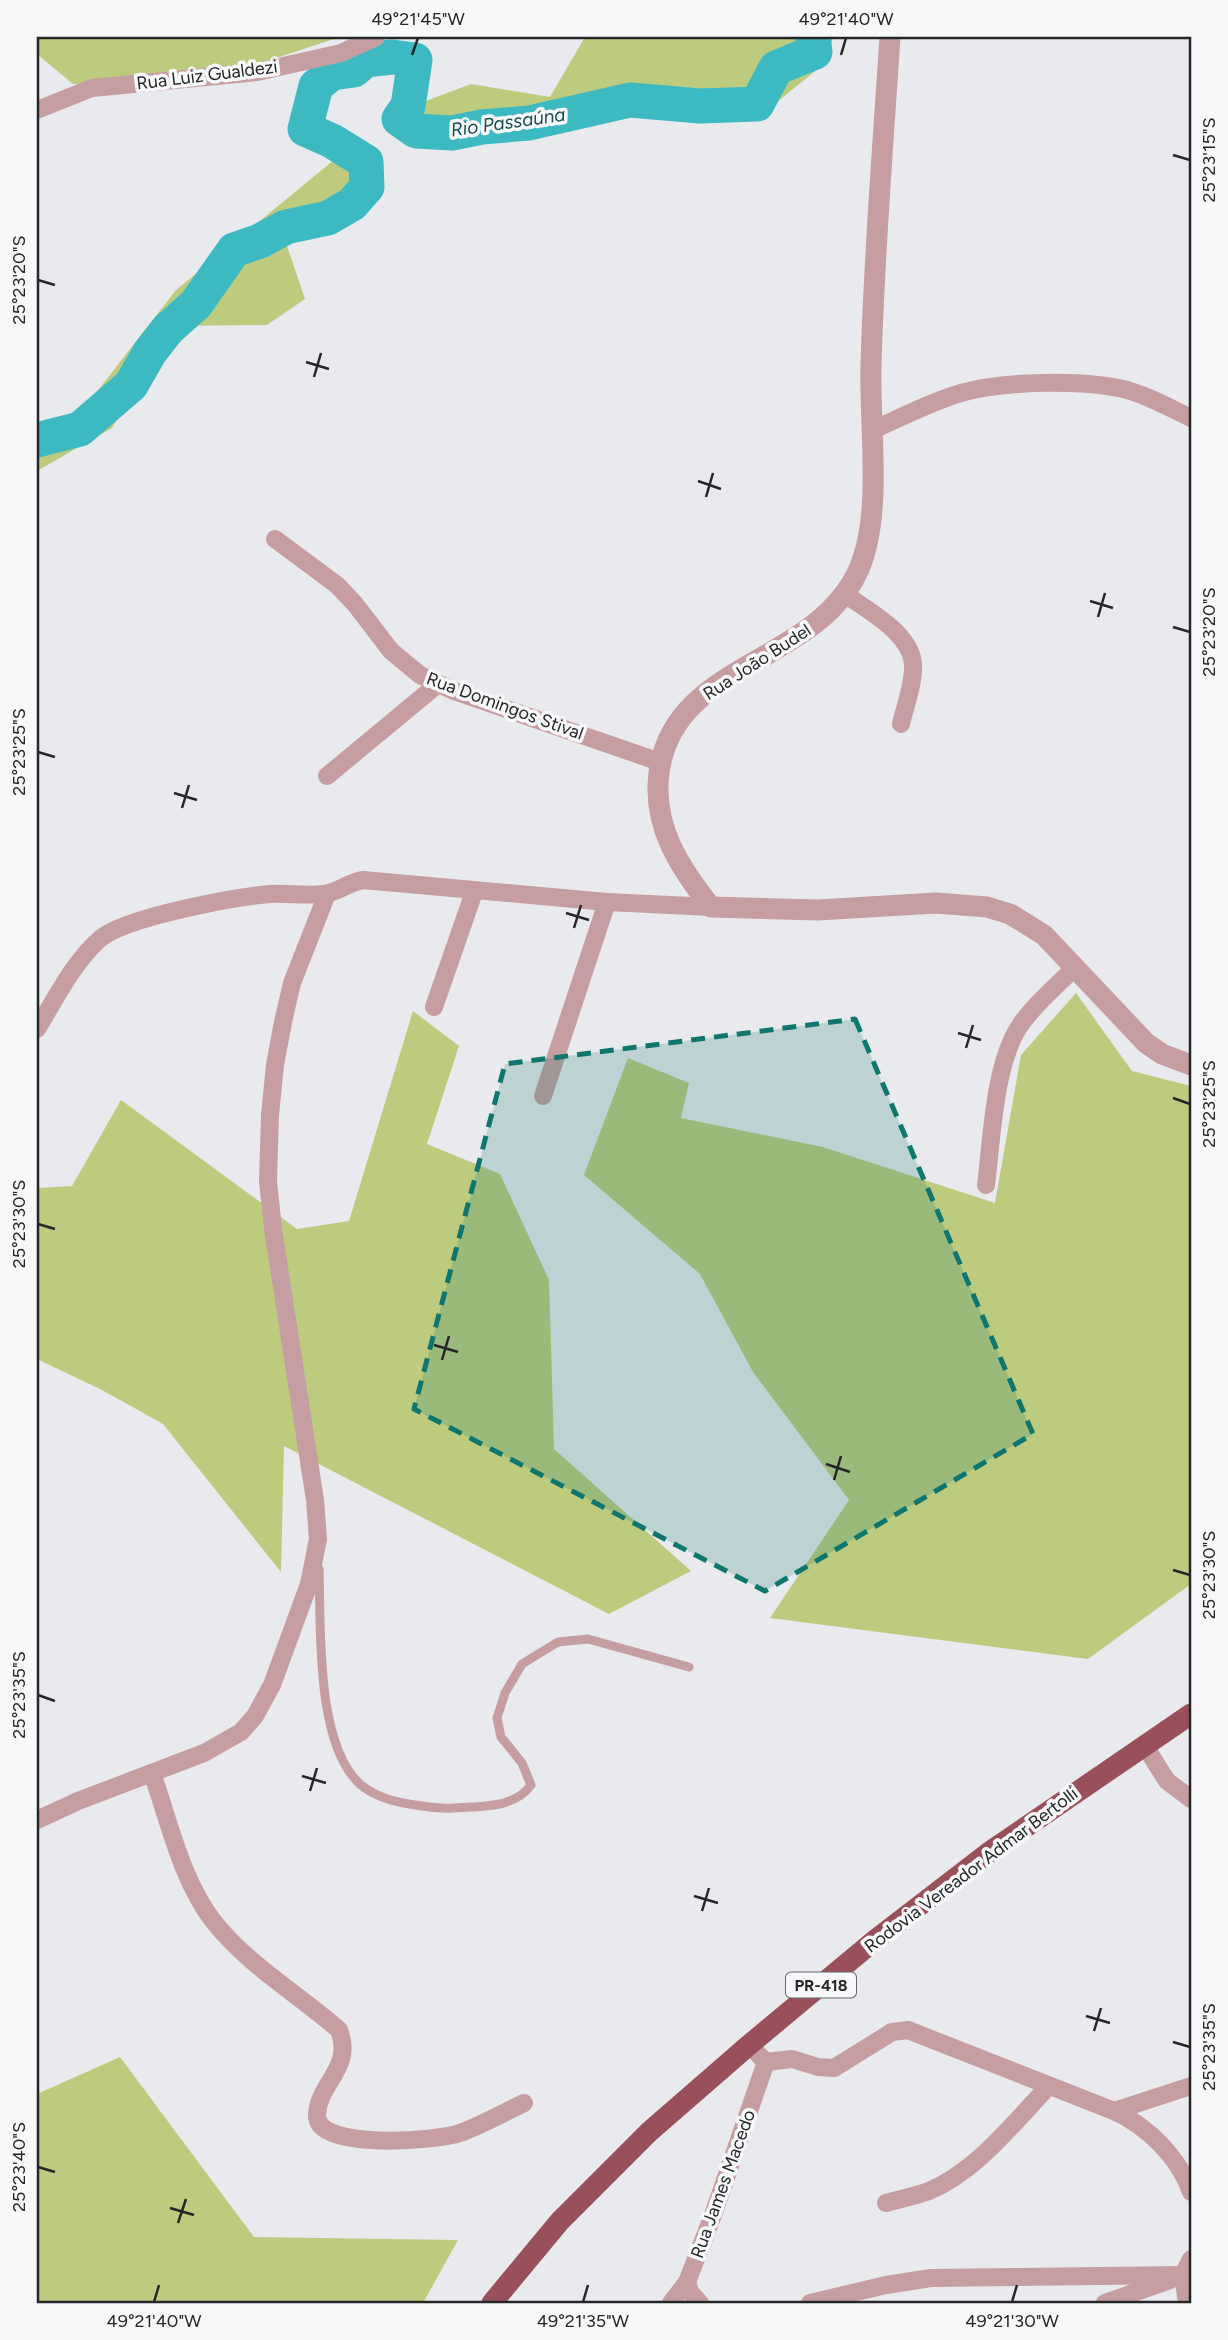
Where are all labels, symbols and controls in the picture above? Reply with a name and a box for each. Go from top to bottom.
text: 49°21'45"W [371,8,466,30]
text: 49°21'40"W [799,8,894,30]
street label: Rua Luiz Gualdezi [135,55,279,95]
water label: Rio Passaúna [449,103,567,141]
text: 25°23'15"S [1198,117,1220,203]
text: 25°23'20"S [8,236,30,324]
text: 25°23'20"S [1198,588,1220,676]
street label: Rua João Budel [699,619,815,705]
street label: Rua Domingos Stival [423,667,587,745]
text: 25°23'25"S [8,708,30,796]
text: 25°23'25"S [1198,1060,1220,1148]
text: 25°23'30"S [8,1180,30,1268]
text: 25°23'30"S [1198,1531,1220,1619]
text: 25°23'35"S [8,1651,30,1739]
street label: Rodovia Vereador Admar Bertolli [860,1782,1082,1958]
road number: PR-418 [786,1972,856,1997]
text: 25°23'35"S [1198,2003,1220,2091]
street label: Rua James Macedo [686,2107,760,2261]
text: 25°23'40"S [8,2122,30,2212]
text: 49°21'40"W [107,2310,202,2332]
text: 49°21'35"W [537,2310,630,2332]
text: 49°21'30"W [965,2310,1059,2332]

